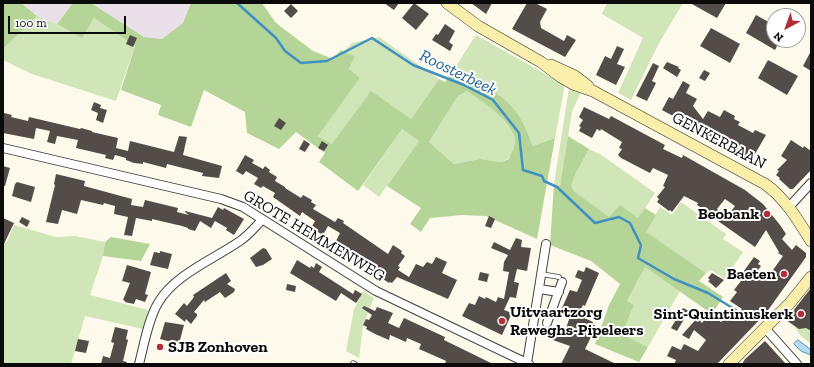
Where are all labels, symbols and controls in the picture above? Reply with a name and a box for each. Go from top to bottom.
scale bar [10,8,128,34]
north arrow [766,8,806,48]
text: 100 m [15,16,47,30]
text: N [771,29,786,44]
water label: Roosterbeek [416,46,500,100]
street label: GENKERBAAN [669,108,769,174]
street label: GROTE HEMMENWEG [240,186,388,286]
place label: Beobank [698,204,759,224]
marker: Beobank [762,209,772,219]
place label: Baeten [727,264,776,284]
marker: Baeten [779,269,789,279]
place label: Uitvaartzorg Reweghs-Pipeleers [510,302,644,340]
place label: Sint-Quintinuskerk [654,304,793,324]
marker: Sint-Quintinuskerk [796,309,806,319]
marker: Uitvaartzorg Reweghs-Pipeleers [497,316,507,326]
place label: SJB Zonhoven [168,337,268,357]
marker: SJB Zonhoven [155,342,165,352]

